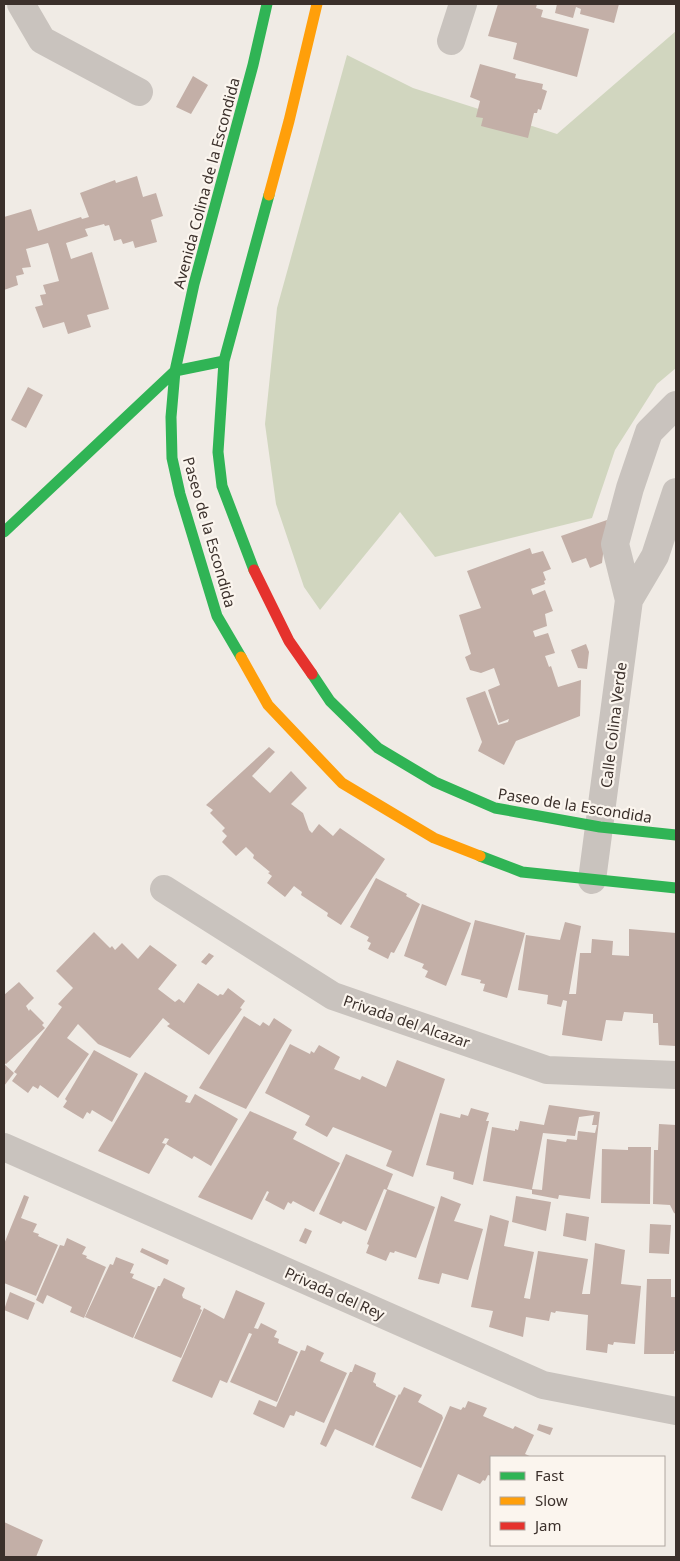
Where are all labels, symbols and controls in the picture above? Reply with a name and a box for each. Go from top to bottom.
street label: Avenida Colina de la Escondida [168,75,244,291]
street label: Paseo de la Escondida [179,454,241,610]
street label: Calle Colina Verde [595,661,631,789]
street label: Paseo de la Escondida [497,783,653,827]
street label: Privada del Alcazar [341,990,473,1052]
street label: Privada del Rey [282,1262,388,1324]
legend [490,1456,665,1546]
text: Fast [535,1465,564,1485]
text: Slow [535,1490,568,1510]
text: Jam [533,1515,562,1535]

